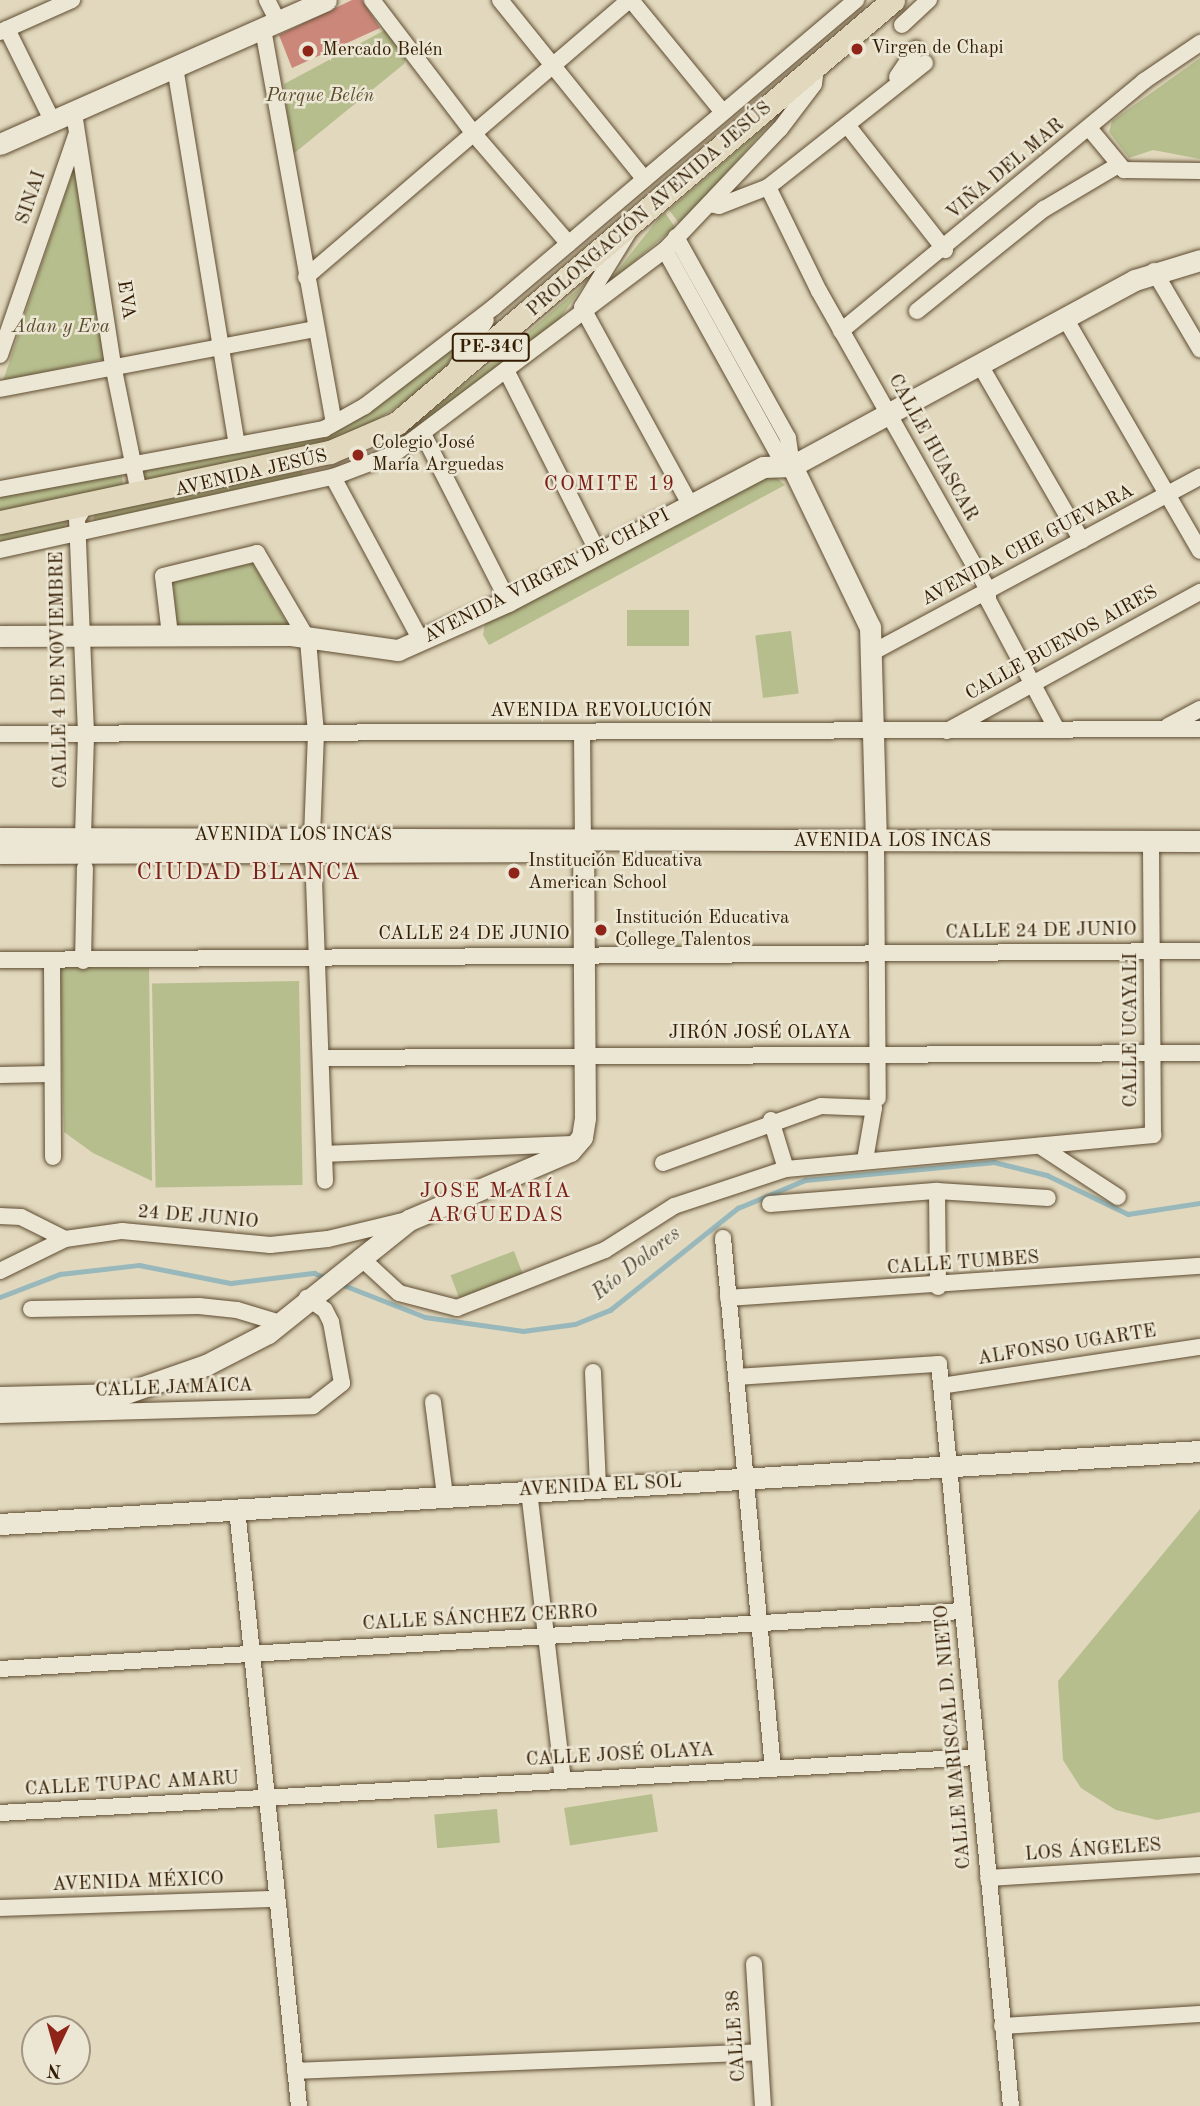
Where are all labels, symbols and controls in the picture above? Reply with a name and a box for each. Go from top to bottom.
place label: Virgen de Chapi [871,38,1004,60]
place label: Mercado Belén [322,40,443,62]
marker: Virgen de Chapi [849,41,865,57]
marker: Mercado Belén [300,43,316,59]
park label: Parque Belén [266,86,374,108]
street label: PROLONGACIÓN AVENIDA JESÚS [523,98,777,322]
street label: VIÑA DEL MAR [943,114,1069,226]
street label: SINAI [12,168,52,228]
street label: EVA [111,279,139,321]
park label: Adan y Eva [12,317,110,339]
road number: PE-34C [451,332,531,362]
street label: CALLE HUASCAR [882,371,982,525]
place label: Colegio José María Arguedas [372,433,504,477]
street label: AVENIDA JESÚS [172,445,330,503]
marker: Colegio José María Arguedas [350,447,366,463]
district label: COMITE 19 [545,472,675,498]
street label: AVENIDA CHE GUEVARA [918,480,1138,612]
street label: AVENIDA VIRGEN DE CHAPI [420,505,674,649]
street label: CALLE 4 DE NOVIEMBRE [47,551,73,789]
street label: CALLE BUENOS AIRES [962,582,1162,706]
street label: AVENIDA REVOLUCIÓN [490,701,712,723]
street label: AVENIDA LOS INCAS [194,825,392,847]
street label: AVENIDA LOS INCAS [793,831,991,853]
place label: Institución Educativa American School [528,851,702,895]
district label: CIUDAD BLANCA [138,859,360,887]
marker: Institución Educativa American School [506,865,522,881]
place label: Institución Educativa College Talentos [615,908,789,952]
street label: CALLE 24 DE JUNIO [945,919,1137,945]
marker: Institución Educativa College Talentos [593,922,609,938]
street label: CALLE 24 DE JUNIO [378,924,570,946]
street label: CALLE UCAYALI [1121,953,1143,1107]
street label: JIRÓN JOSÉ OLAYA [669,1023,851,1045]
district label: JOSE MARÍA ARGUEDAS [421,1179,571,1229]
street label: 24 DE JUNIO [137,1201,259,1235]
water label: Río Dolores [588,1222,686,1306]
street label: CALLE TUMBES [886,1247,1040,1281]
street label: ALFONSO UGARTE [976,1321,1158,1371]
street label: CALLE JAMAICA [95,1375,253,1403]
street label: AVENIDA EL SOL [518,1471,682,1503]
street label: CALLE SÁNCHEZ CERRO [362,1601,598,1637]
street label: CALLE MARISCAL D. NIETO [931,1604,977,1870]
street label: CALLE JOSÉ OLAYA [525,1740,715,1772]
street label: CALLE TUPAC AMARU [24,1768,240,1802]
street label: LOS ÁNGELES [1024,1835,1162,1867]
street label: AVENIDA MÉXICO [52,1869,224,1897]
street label: CALLE 38 [722,1989,752,2083]
north arrow [21,2015,91,2085]
text: N [46,2059,62,2080]

